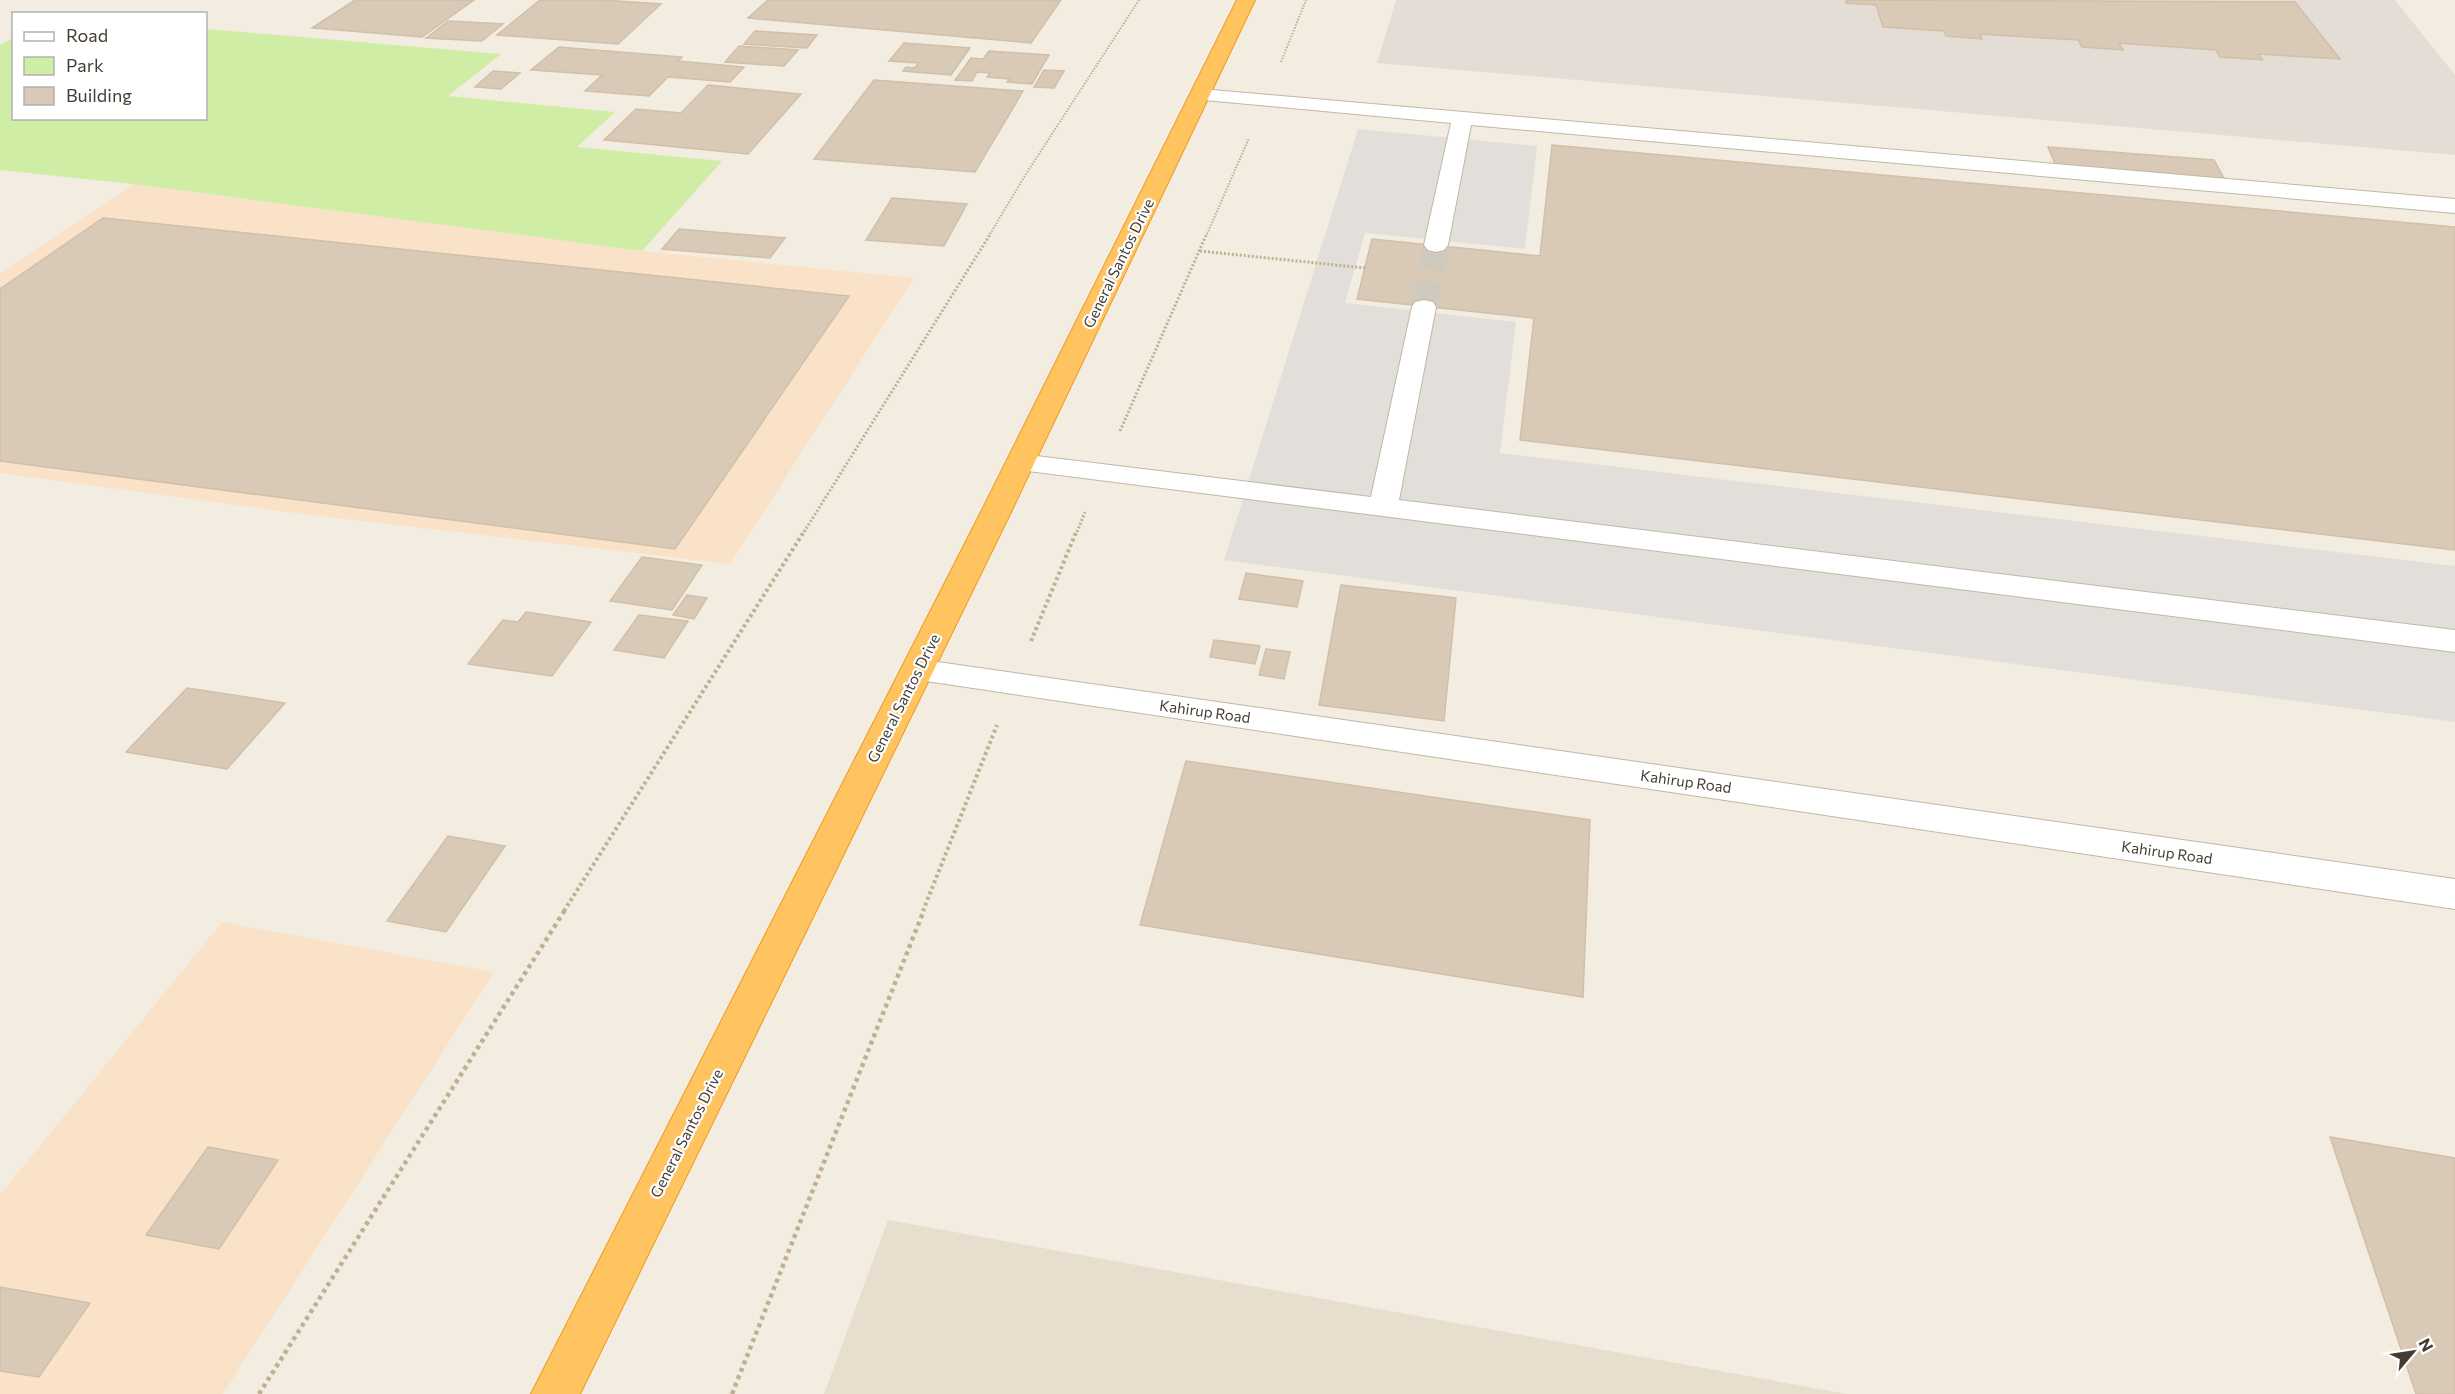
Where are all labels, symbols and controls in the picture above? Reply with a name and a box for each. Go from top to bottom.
legend [12,12,207,120]
text: Road [66,24,108,46]
text: Park [66,54,104,76]
text: Building [66,84,132,106]
street label: General Santos Drive [1079,195,1157,331]
street label: General Santos Drive [863,631,943,765]
street label: Kahirup Road [1158,696,1252,726]
street label: Kahirup Road [1639,766,1733,796]
street label: Kahirup Road [2120,837,2214,867]
street label: General Santos Drive [646,1066,726,1200]
north arrow [2383,1322,2443,1382]
text: N [2415,1335,2438,1354]

